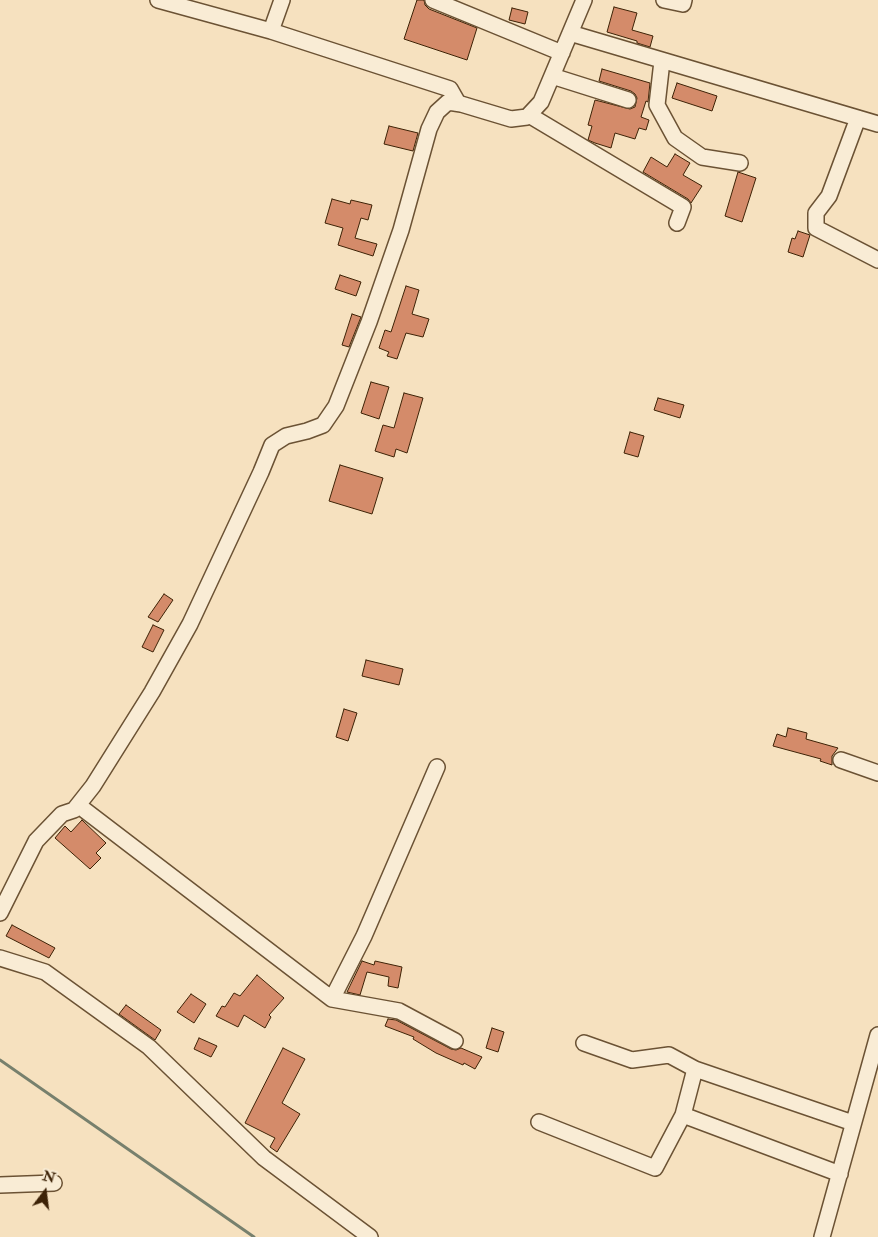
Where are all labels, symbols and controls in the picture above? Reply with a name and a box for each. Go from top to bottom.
north arrow [20,1167,70,1217]
text: N [41,1167,57,1187]

